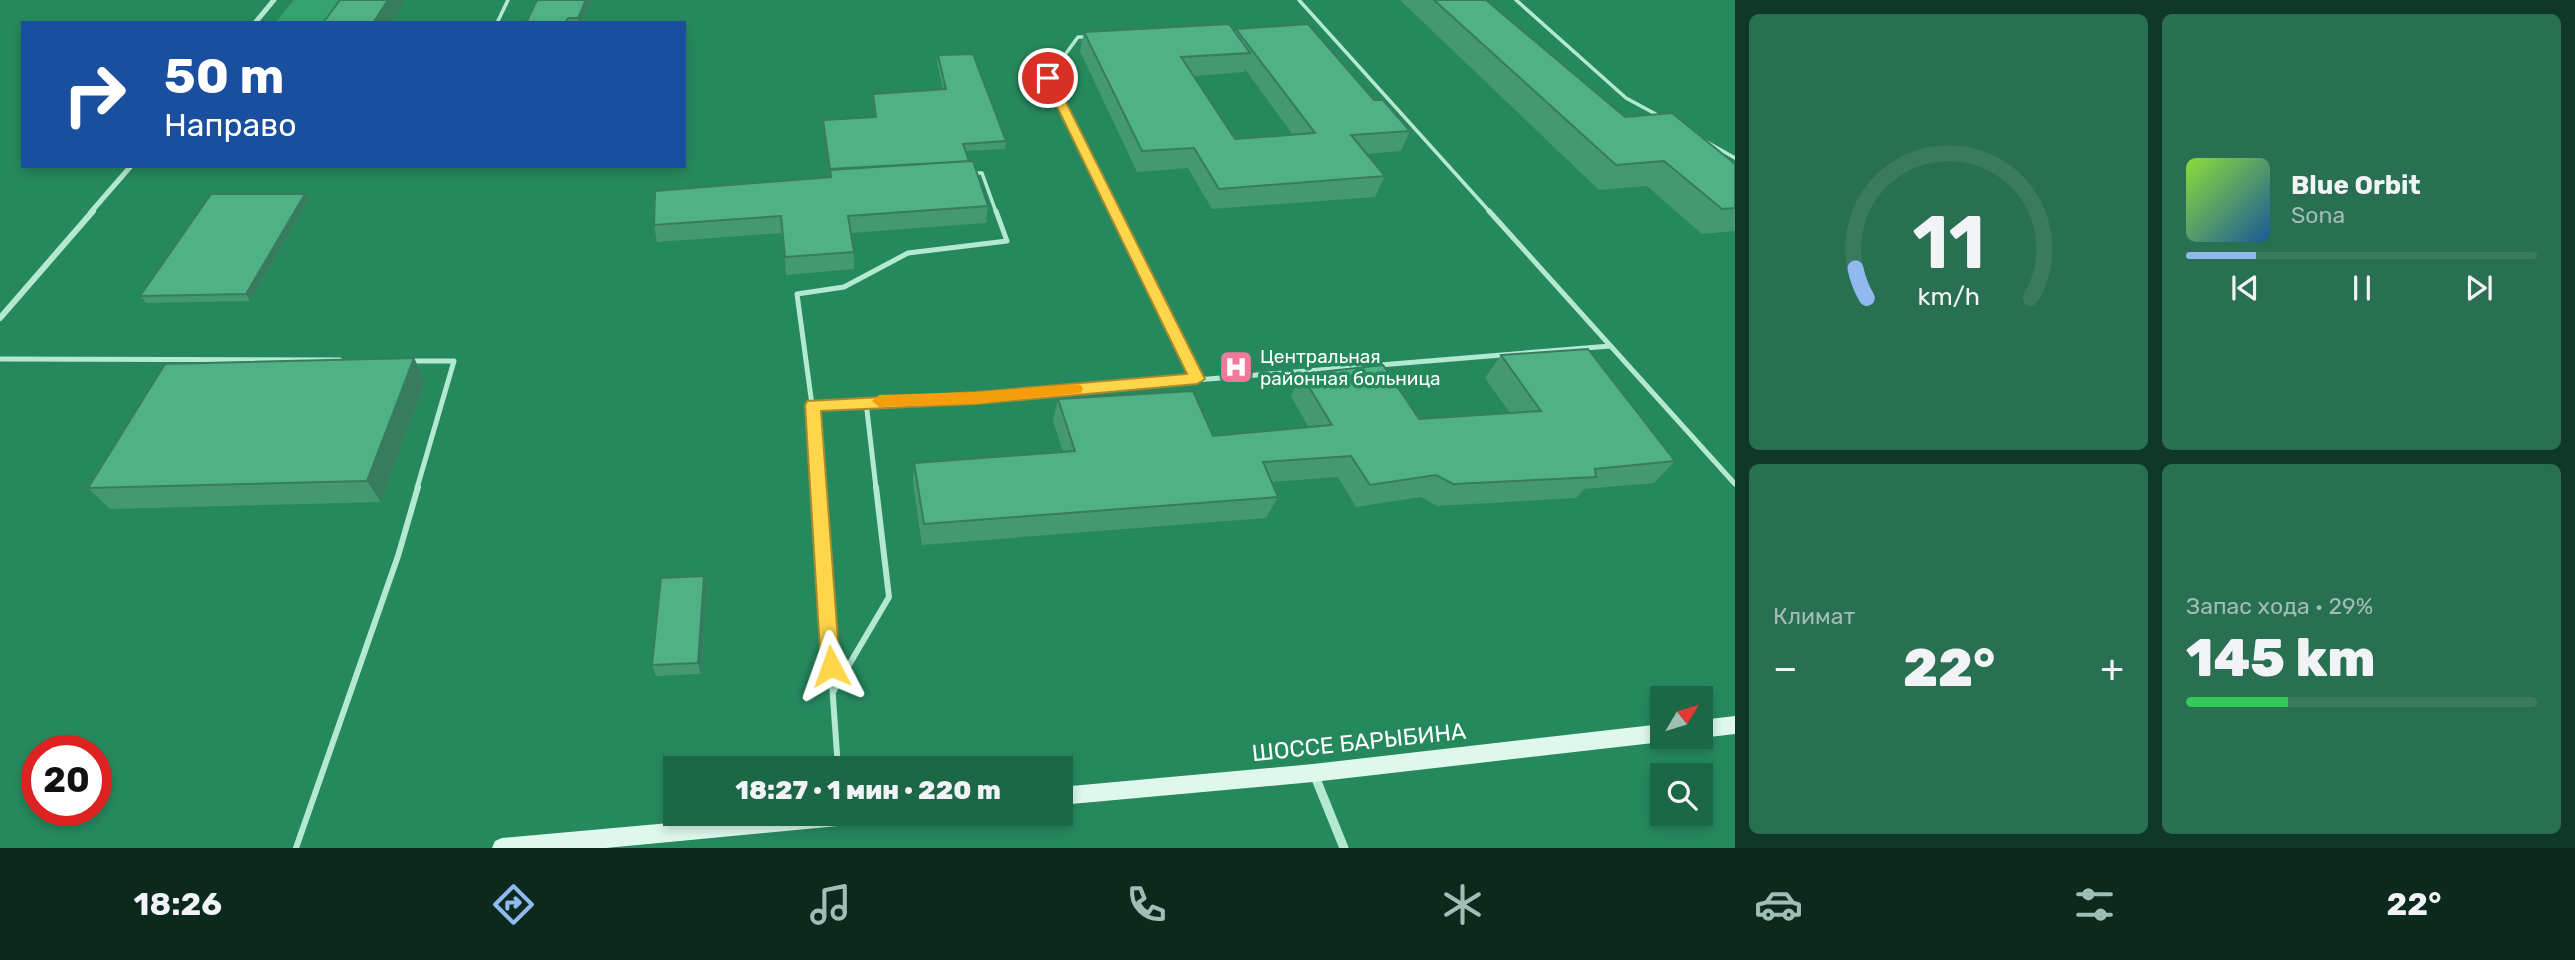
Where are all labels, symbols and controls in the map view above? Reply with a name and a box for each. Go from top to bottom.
text: 50 m [164,47,284,105]
pin [1018,48,1078,108]
icon: right [49,49,140,140]
icon: arrive [1029,59,1067,97]
text: Направо [164,106,297,144]
text: Blue Orbit [2291,170,2421,201]
text: 11 [1912,201,1985,287]
text: Sona [2291,201,2345,229]
icon: previous [2226,269,2264,307]
icon: pause [2343,269,2381,307]
icon: next [2460,269,2498,307]
text: km/h [1917,282,1980,311]
place label: Центральная районная больница [1260,345,1441,390]
hospital icon: Центральная районная больница [1217,348,1255,386]
text: Запас хода · 29% [2186,592,2373,620]
text: Климат [1773,602,1855,630]
text: 145 km [2186,627,2376,689]
position arrow [794,629,868,703]
text: 22° [1903,637,1995,699]
text: − [1773,645,1798,691]
text: + [2100,645,2124,691]
north arrow [1650,686,1713,749]
map controls [1650,686,1713,826]
street label: ШОССЕ БАРЫБИНА [1250,717,1468,767]
speed limit sign: 20 [21,735,112,826]
button: search [1650,763,1713,826]
text: 18:27 · 1 мин · 220 m [735,775,1001,806]
icon: directions [489,880,538,929]
icon: music [806,880,855,929]
icon: phone [1122,880,1171,929]
icon: climate [1438,880,1487,929]
icon: car [1754,880,1803,929]
icon: filters [2070,880,2119,929]
text: 18:26 [134,885,222,923]
text: 22° [2387,885,2441,923]

